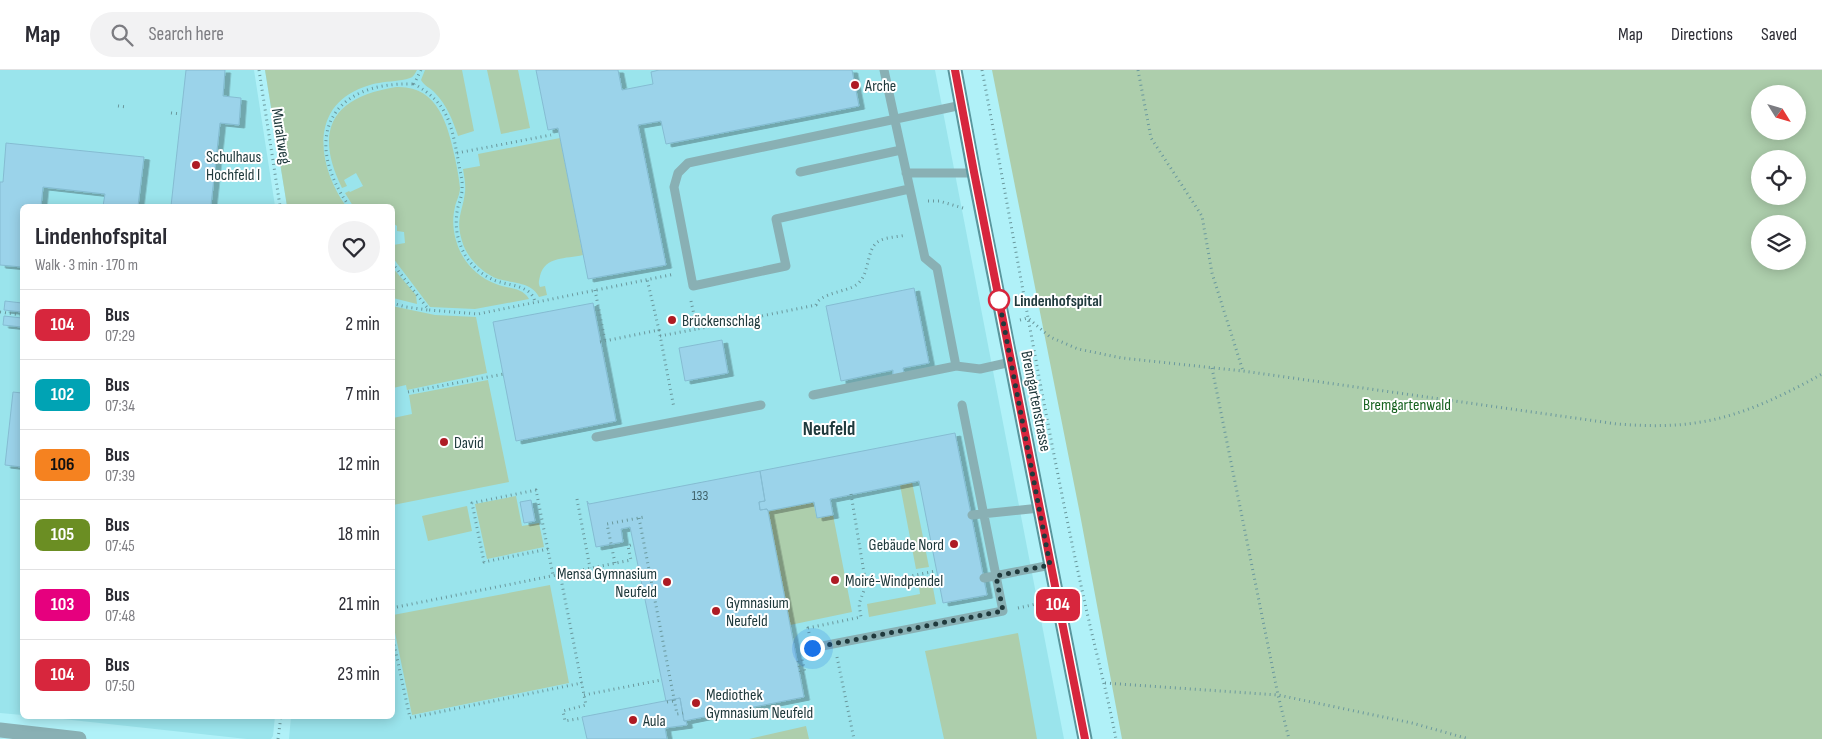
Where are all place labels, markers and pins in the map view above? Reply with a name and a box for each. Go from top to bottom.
place label: Arche [864,77,896,96]
marker: Arche [849,79,861,91]
place label: Schulhaus Hochfeld I [206,148,261,185]
marker: Schulhaus Hochfeld I [190,159,202,171]
marker: Lindenhofspital [988,289,1010,311]
place label: Lindenhofspital [1014,292,1102,311]
place label: Brückenschlag [682,312,760,331]
marker: Brückenschlag [666,314,678,326]
place label: David [454,434,484,453]
marker: David [438,436,450,448]
place label: Gebäude Nord [869,536,944,555]
marker: Gebäude Nord [948,538,960,550]
place label: Mensa Gymnasium Neufeld [557,565,657,602]
place label: Moiré-Windpendel [845,572,943,591]
marker: Moiré-Windpendel [829,574,841,586]
marker: Mensa Gymnasium Neufeld [661,576,673,588]
place label: Gymnasium Neufeld [726,594,789,631]
marker: Gymnasium Neufeld [710,605,722,617]
place label: Mediothek Gymnasium Neufeld [706,686,813,723]
marker: Mediothek Gymnasium Neufeld [690,697,702,709]
place label: Aula [642,712,666,731]
marker: Aula [627,714,639,726]

